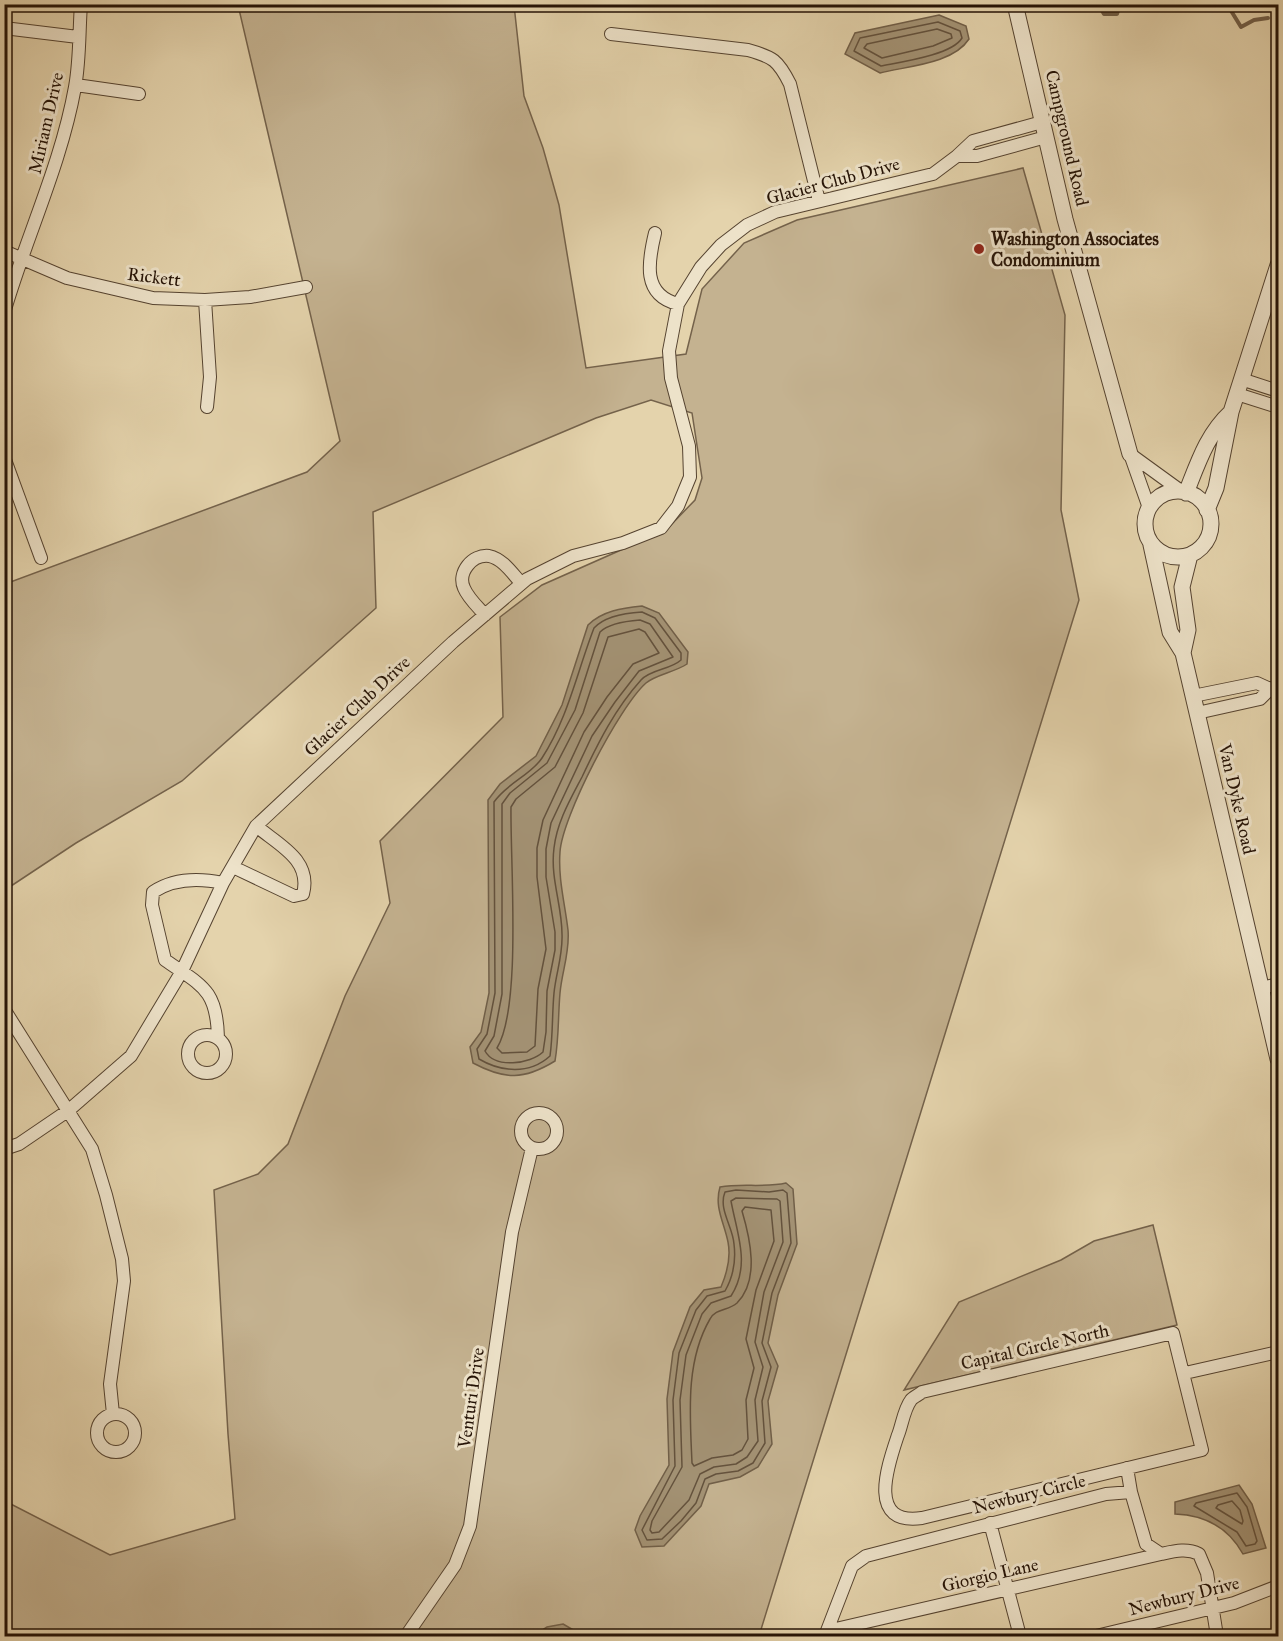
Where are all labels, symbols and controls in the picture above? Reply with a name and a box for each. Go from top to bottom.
street label: Campground Road [1040,68,1093,208]
street label: Miriam Drive [24,70,68,176]
street label: Glacier Club Drive [764,153,902,209]
place label: Washington Associates Condominium [991,228,1159,271]
marker: Washington Associates Condominium [972,242,986,256]
street label: Rickett [126,263,183,291]
street label: Glacier Club Drive [299,651,415,761]
street label: Van Dyke Road [1213,741,1260,856]
street label: Capital Circle North [959,1319,1111,1375]
street label: Venturi Drive [453,1346,489,1451]
street label: Newbury Circle [970,1469,1088,1519]
street label: Giorgio Lane [940,1553,1041,1598]
street label: Newbury Drive [1126,1572,1242,1620]

